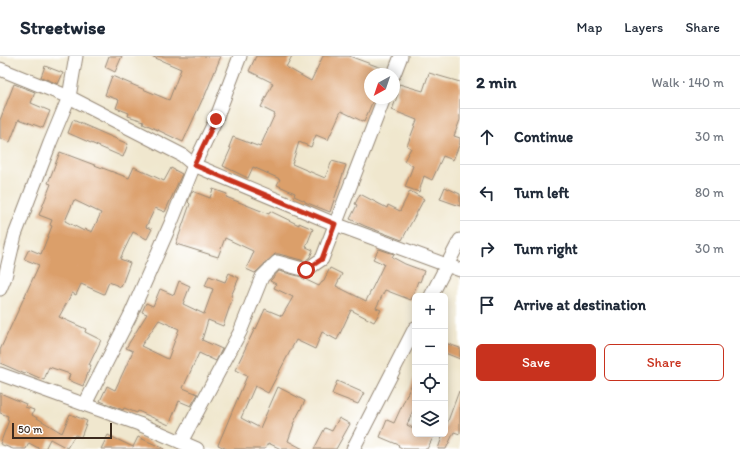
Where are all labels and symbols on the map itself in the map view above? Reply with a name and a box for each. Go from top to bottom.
north arrow [364,68,400,104]
route end [207,110,225,128]
route start [297,261,315,279]
scale bar [12,421,112,440]

